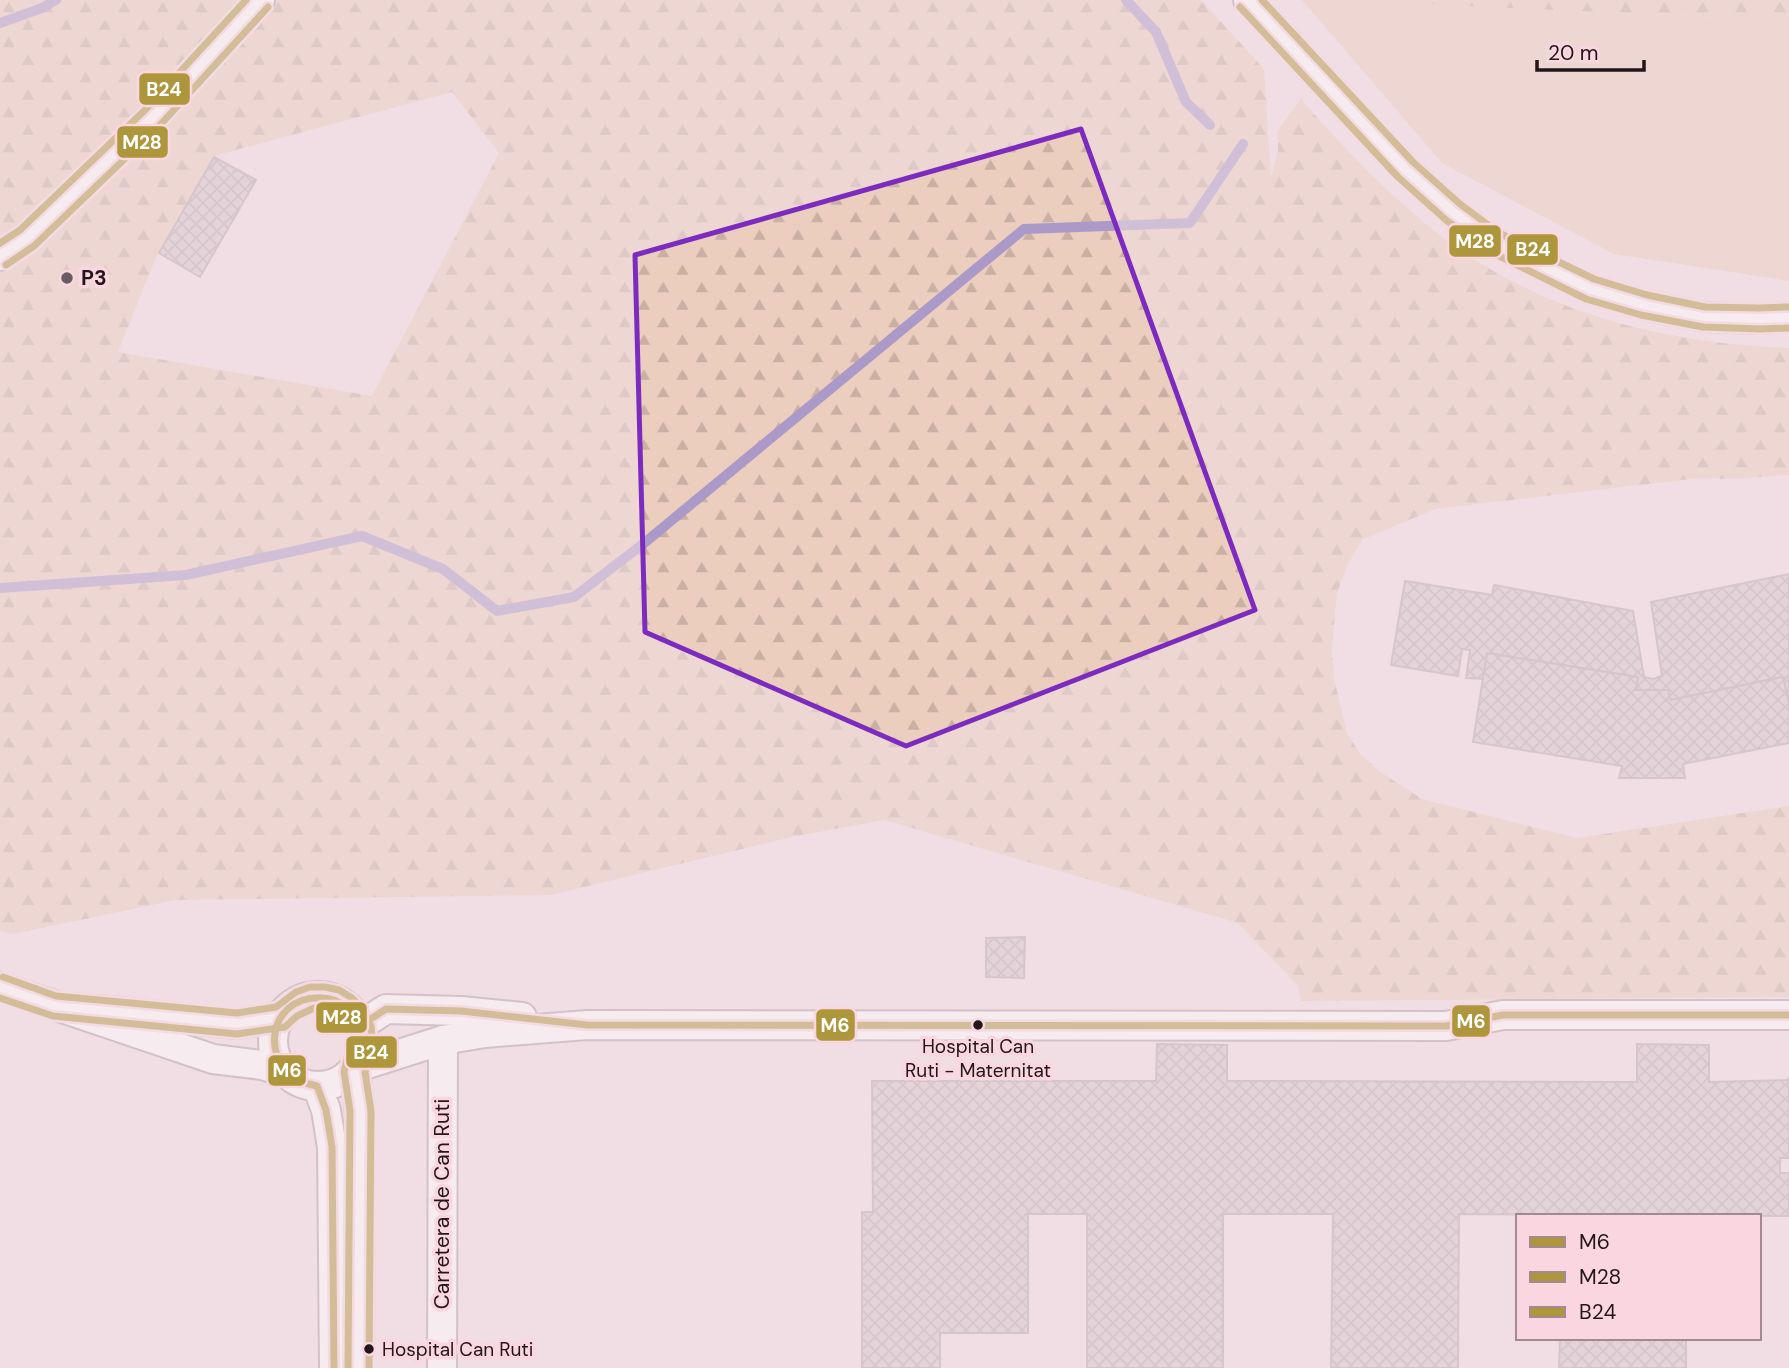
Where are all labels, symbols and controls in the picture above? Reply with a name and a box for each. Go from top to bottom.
scale bar [1537,28,1644,72]
text: 20 m [1548,39,1599,67]
line badge: B24 [138,72,191,106]
text: B24 [146,77,182,102]
line badge: M28 [116,125,169,159]
text: M28 [122,130,162,155]
line badge: M28 [1448,224,1502,258]
text: M28 [1455,229,1495,254]
line badge: B24 [1506,233,1559,266]
text: B24 [1515,237,1551,262]
place label: P3 [81,264,107,292]
marker: P3 [59,270,75,286]
line badge: M28 [315,1001,368,1034]
line badge: M6 [1451,1004,1491,1038]
text: M28 [322,1005,362,1030]
line badge: M6 [815,1008,856,1042]
text: M6 [1457,1009,1485,1034]
text: M6 [821,1013,849,1038]
marker: Hospital Can Ruti - Maternitat [971,1018,985,1032]
place label: Hospital Can Ruti - Maternitat [905,1034,1051,1083]
line badge: B24 [345,1035,398,1069]
text: B24 [353,1040,389,1065]
line badge: M6 [267,1054,307,1087]
text: M6 [273,1058,301,1083]
street label: Carretera de Can Ruti [428,1099,456,1309]
legend [1516,1214,1761,1340]
text: M6 [1579,1228,1610,1256]
text: M28 [1579,1263,1621,1291]
text: B24 [1579,1298,1616,1326]
place label: Hospital Can Ruti [382,1337,533,1362]
marker: Hospital Can Ruti [362,1342,376,1356]

